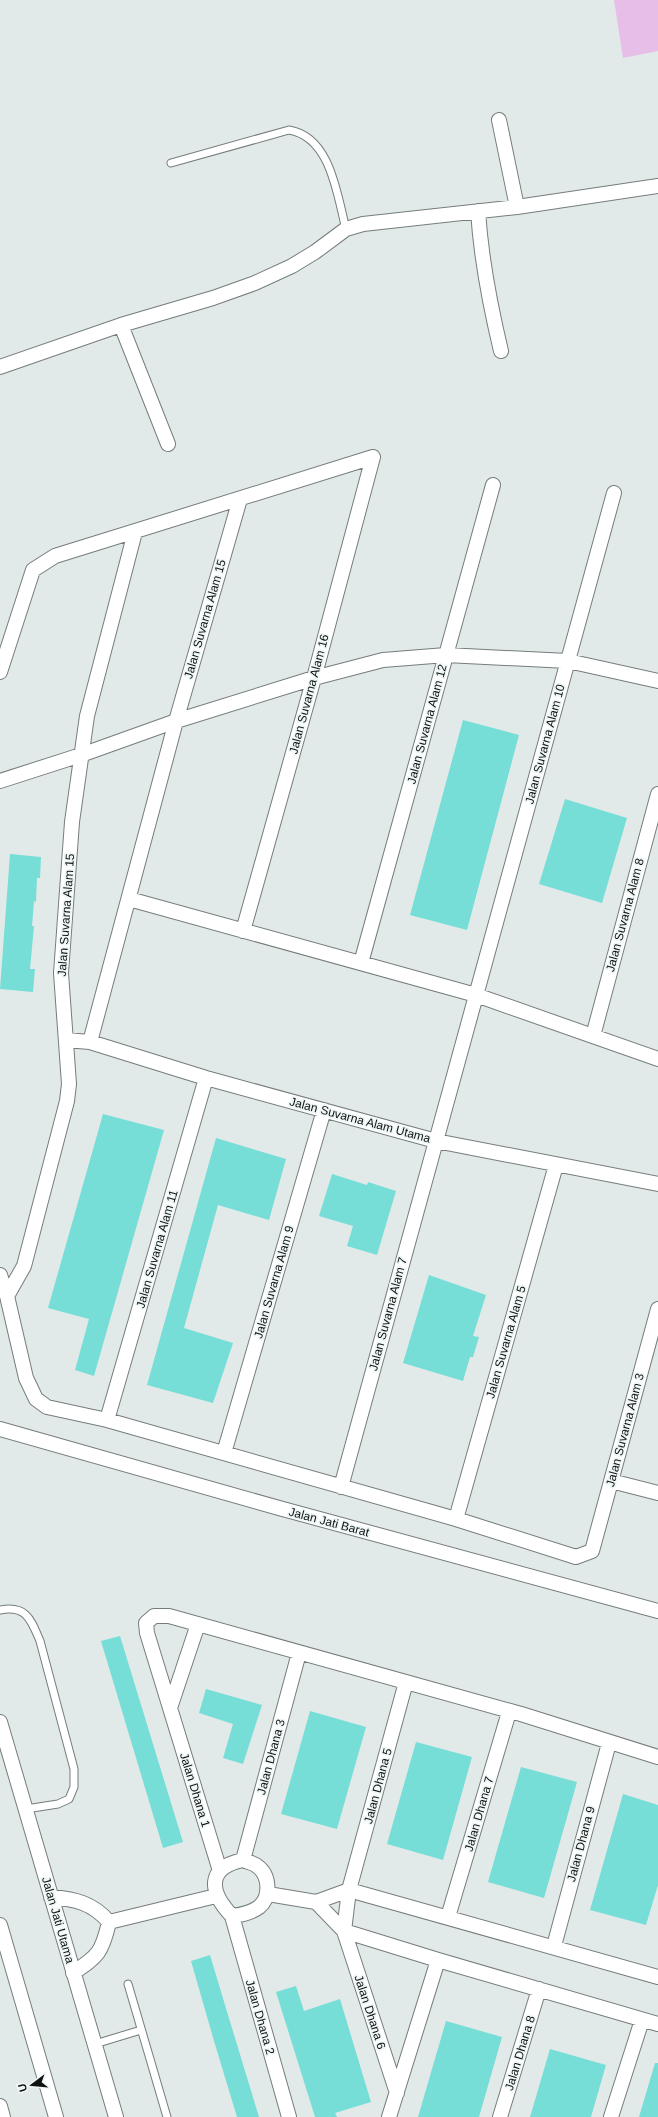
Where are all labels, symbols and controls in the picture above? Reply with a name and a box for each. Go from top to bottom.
street label: Jalan Suvarna Alam 15 [181,557,229,680]
street label: Jalan Suvarna Alam 16 [286,632,332,755]
street label: Jalan Suvarna Alam 12 [404,662,450,785]
street label: Jalan Suvarna Alam 10 [522,682,568,805]
street label: Jalan Suvarna Alam 15 [55,853,77,977]
street label: Jalan Suvarna Alam 8 [603,857,647,973]
street label: Jalan Suvarna Alam Utama [288,1094,432,1146]
street label: Jalan Suvarna Alam 11 [133,1188,181,1310]
street label: Jalan Suvarna Alam 9 [251,1224,297,1340]
street label: Jalan Suvarna Alam 7 [366,1256,410,1372]
street label: Jalan Suvarna Alam 5 [483,1284,529,1400]
street label: Jalan Suvarna Alam 3 [603,1372,647,1488]
street label: Jalan Jati Barat [287,1505,371,1540]
street label: Jalan Dhana 3 [254,1717,288,1796]
street label: Jalan Dhana 5 [361,1746,395,1825]
street label: Jalan Dhana 1 [177,1751,213,1829]
street label: Jalan Dhana 7 [462,1775,496,1853]
street label: Jalan Dhana 9 [564,1804,598,1883]
street label: Jalan Jati Utama [39,1875,77,1965]
street label: Jalan Dhana 6 [351,1973,389,2051]
street label: Jalan Dhana 2 [243,1978,277,2056]
street label: Jalan Dhana 8 [502,2014,538,2092]
north arrow [12,2065,52,2105]
text: U [16,2082,29,2093]

